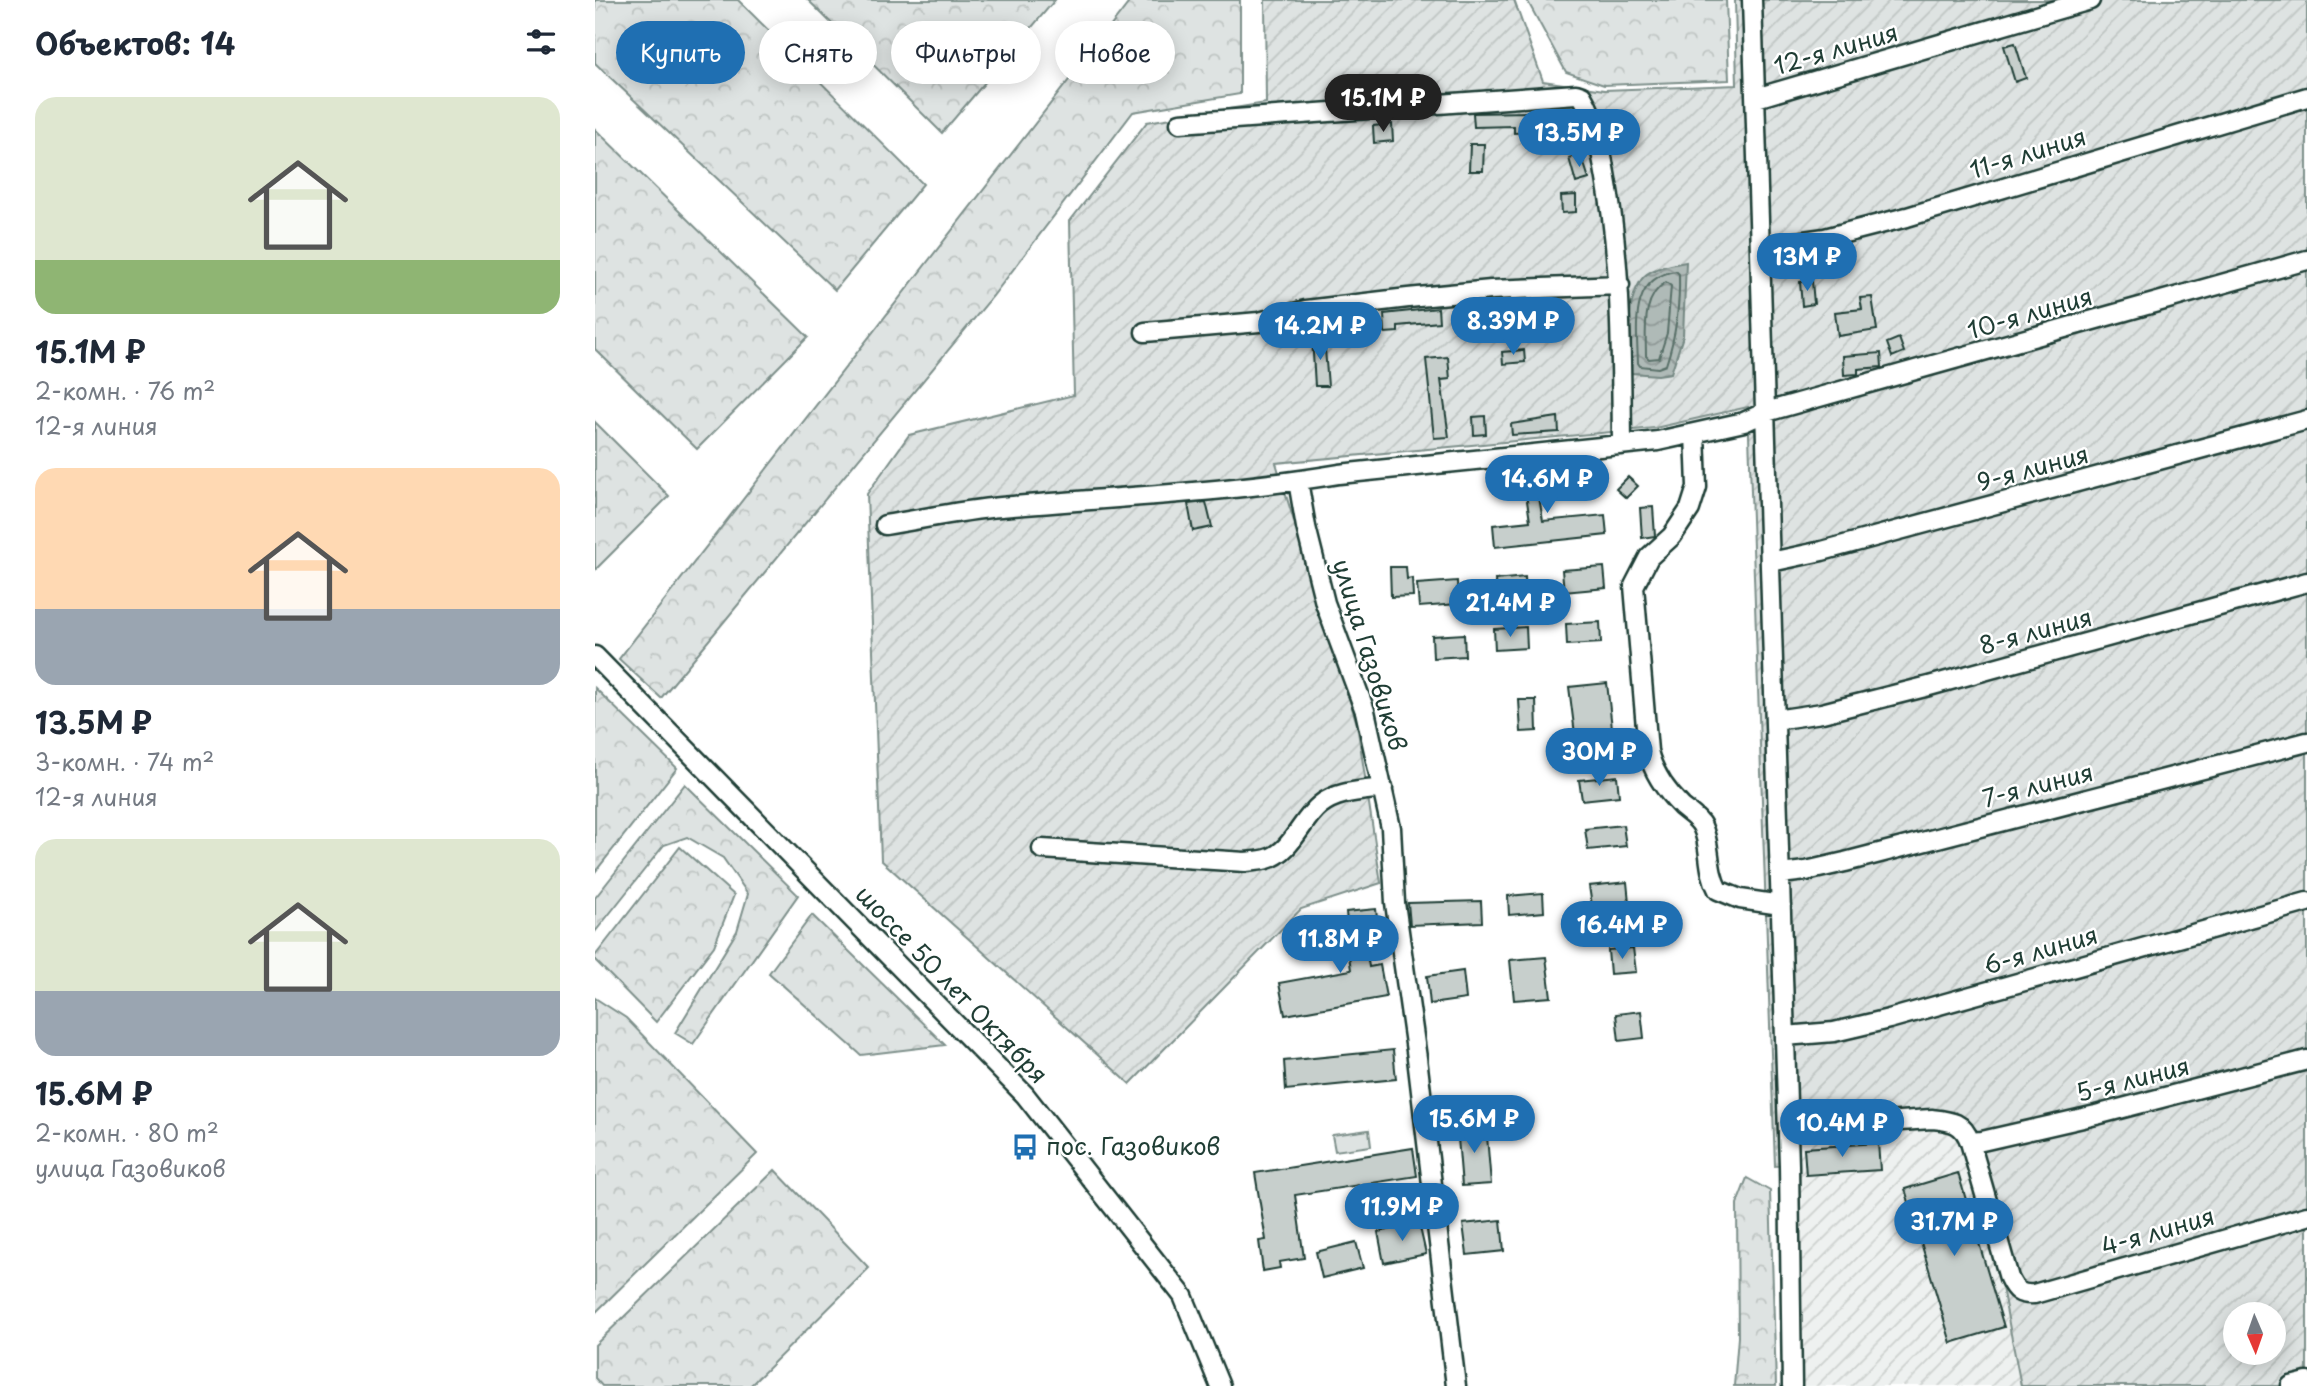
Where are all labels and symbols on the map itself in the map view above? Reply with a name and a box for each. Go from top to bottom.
street label: 12-я линия [1769,13,1902,83]
pin: 15.1M ₽ [1318,74,1448,134]
pin: 13.5M ₽ [1514,110,1644,169]
street label: 11-я линия [1964,117,2090,187]
pin: 13M ₽ [1758,233,1856,293]
street label: 10-я линия [1963,277,2096,347]
pin: 8.39M ₽ [1448,298,1578,357]
pin: 14.2M ₽ [1255,302,1385,362]
street label: 9-я линия [1973,435,2092,499]
pin: 14.6M ₽ [1482,456,1612,515]
street label: улица Газовиков [1325,554,1417,755]
pin: 21.4M ₽ [1445,580,1575,639]
street label: 8-я линия [1975,598,2096,662]
pin: 30M ₽ [1550,728,1648,788]
street label: 7-я линия [1978,753,2097,815]
street label: шоссе 50 лет Октября [848,876,1057,1091]
pin: 16.4M ₽ [1557,902,1687,961]
pin: 11.8M ₽ [1275,916,1405,975]
street label: 6-я линия [1979,916,2102,983]
street label: 5-я линия [2072,1047,2193,1110]
pin: 15.6M ₽ [1409,1096,1539,1155]
pin: 10.4M ₽ [1777,1100,1907,1159]
place label: пос. Газовиков [1046,1127,1220,1163]
bus stop icon: пос. Газовиков [1010,1132,1040,1162]
pin: 11.9M ₽ [1337,1184,1467,1243]
street label: 4-я линия [2097,1197,2218,1263]
pin: 31.7M ₽ [1889,1198,2019,1258]
north arrow [2223,1302,2285,1365]

